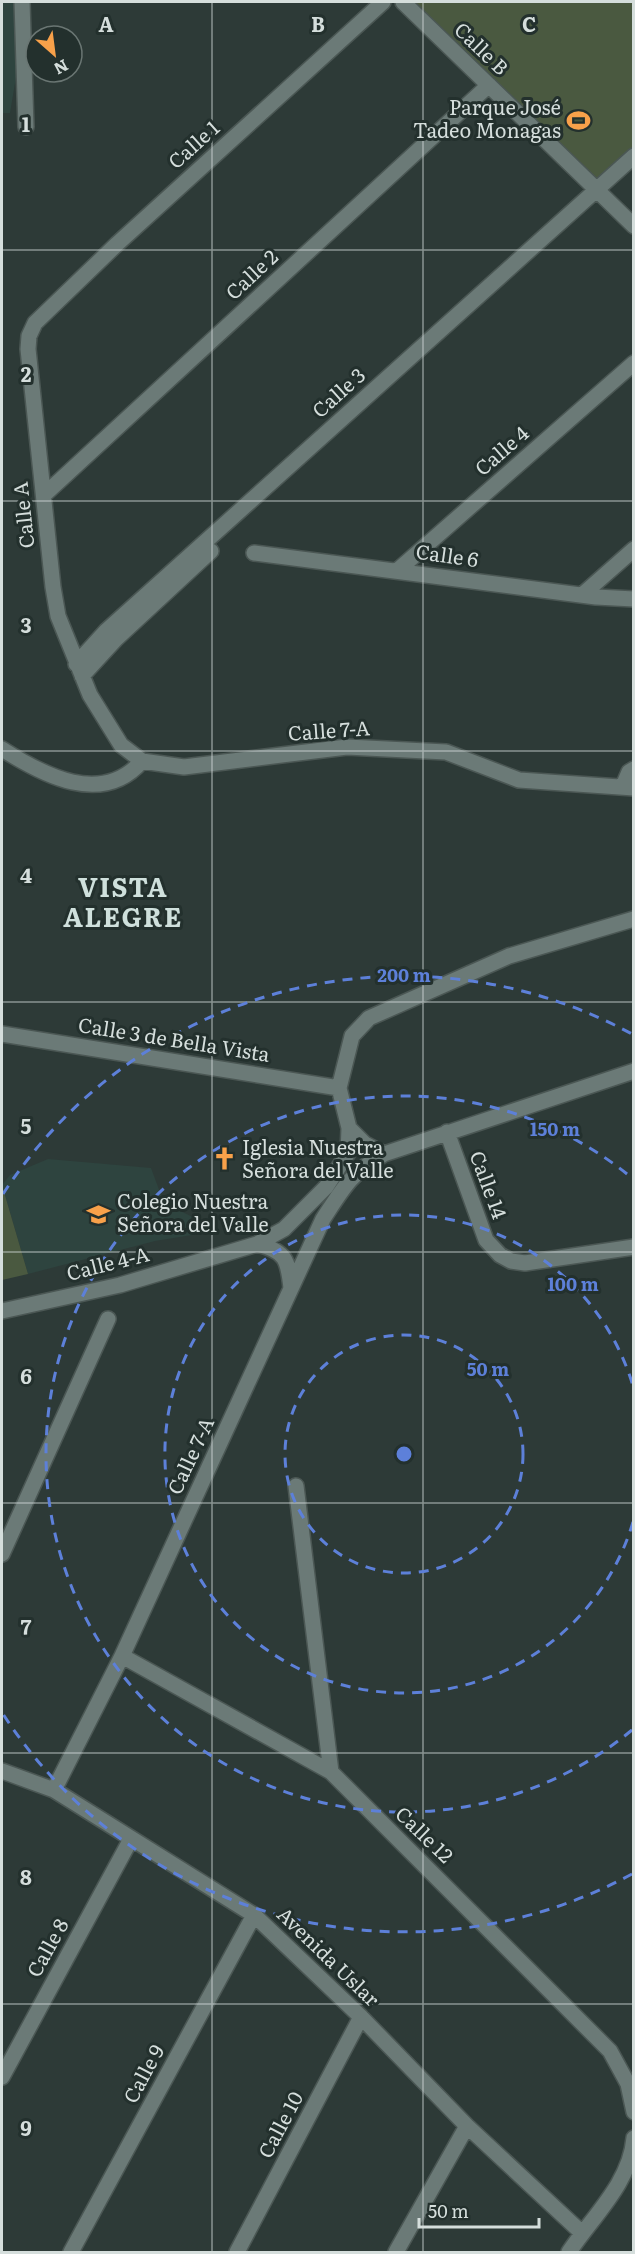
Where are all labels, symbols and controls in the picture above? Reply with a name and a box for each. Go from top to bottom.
text: A [98,8,114,38]
text: B [311,8,325,38]
text: C [522,8,536,38]
street label: Calle B [448,14,516,81]
north arrow [24,24,84,84]
text: N [50,54,73,82]
place label: Parque José Tadeo Monagas [413,91,561,144]
sports icon: Parque José Tadeo Monagas [566,107,592,133]
text: 1 [22,108,30,138]
street label: Calle 1 [160,112,225,175]
street label: Calle 2 [218,241,284,306]
text: 2 [21,358,32,388]
street label: Calle 3 [304,359,371,424]
street label: Calle 4 [467,417,534,482]
street label: Calle A [4,480,40,550]
street label: Calle 6 [414,535,481,573]
text: 3 [20,609,32,639]
street label: Calle 7-A [287,711,371,747]
text: 4 [20,859,32,889]
district label: VISTA ALEGRE [63,866,183,935]
text: 200 m [377,961,431,988]
street label: Calle 3 de Bella Vista [76,1008,272,1068]
text: 5 [21,1110,32,1140]
text: 150 m [530,1115,580,1142]
place label: Iglesia Nuestra Señora del Valle [242,1131,394,1184]
church icon: Iglesia Nuestra Señora del Valle [211,1146,237,1172]
street label: Calle 14 [464,1146,516,1223]
place label: Colegio Nuestra Señora del Valle [117,1185,269,1238]
school or university icon: Colegio Nuestra Señora del Valle [86,1201,112,1227]
street label: Calle 4-A [63,1237,152,1287]
text: 100 m [547,1270,599,1297]
text: 50 m [467,1355,509,1382]
text: 6 [20,1360,32,1390]
street label: Calle 7-A [158,1411,220,1499]
centre of rings [394,1444,414,1464]
text: 7 [21,1611,32,1641]
street label: Calle 12 [390,1798,461,1869]
text: 8 [20,1861,32,1891]
street label: Avenida Uslar [271,1899,388,2013]
street label: Calle 8 [18,1912,75,1982]
street label: Calle 9 [114,2038,170,2108]
street label: Calle 10 [249,2085,309,2163]
text: 9 [20,2112,32,2142]
scale bar [419,2191,539,2229]
text: 50 m [428,2197,469,2224]

